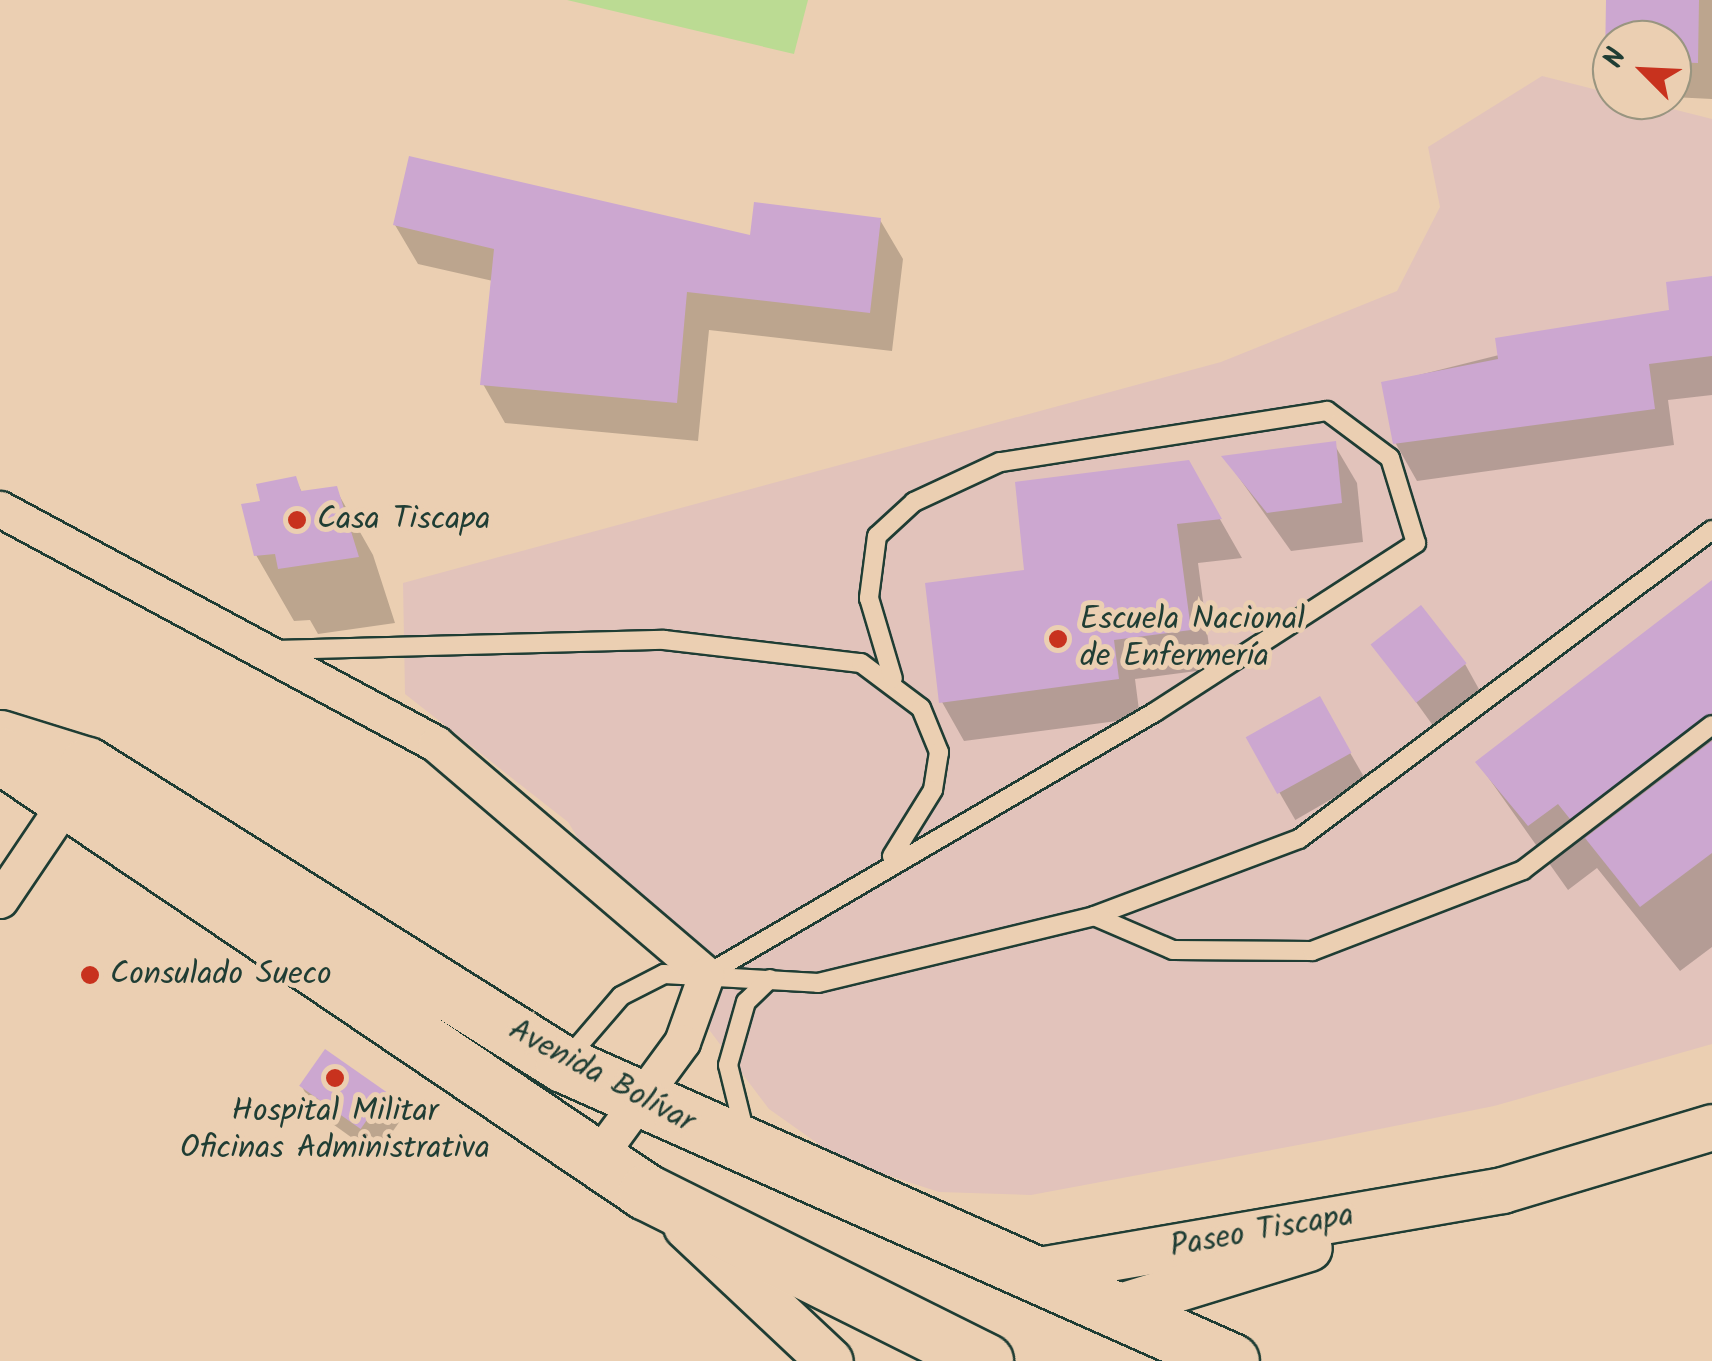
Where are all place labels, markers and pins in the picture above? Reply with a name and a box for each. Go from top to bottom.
place label: Casa Tiscapa [317,501,491,539]
marker: Casa Tiscapa [286,509,308,531]
place label: Escuela Nacional de Enfermería [1080,602,1305,677]
marker: Escuela Nacional de Enfermería [1045,626,1071,652]
place label: Consulado Sueco [110,956,331,994]
marker: Consulado Sueco [79,964,101,986]
marker: Hospital Militar Oficinas Administrativa [324,1067,346,1089]
place label: Hospital Militar Oficinas Administrativa [180,1094,490,1169]

